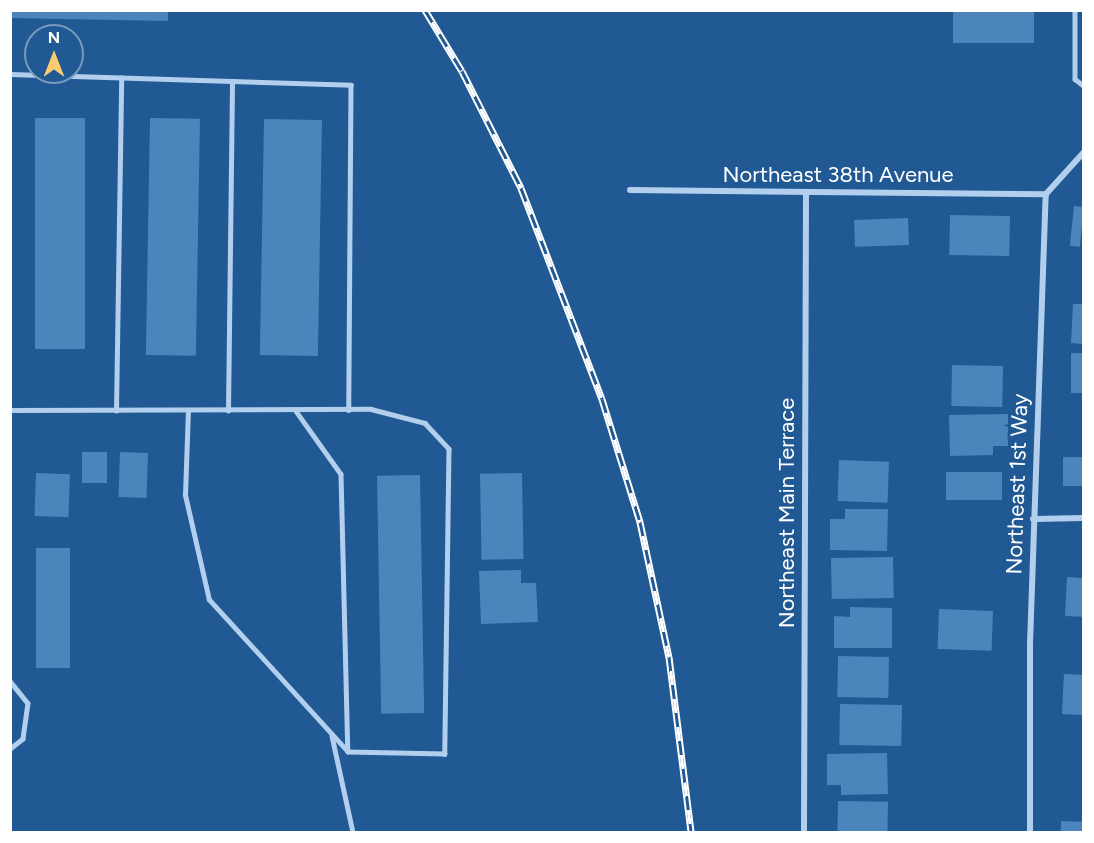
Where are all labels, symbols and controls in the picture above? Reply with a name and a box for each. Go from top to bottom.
north arrow [24,24,84,84]
text: N [48,28,60,47]
street label: Northeast 38th Avenue [723,162,953,188]
street label: Northeast 1st Way [1001,393,1033,575]
street label: Northeast Main Terrace [774,398,800,628]

